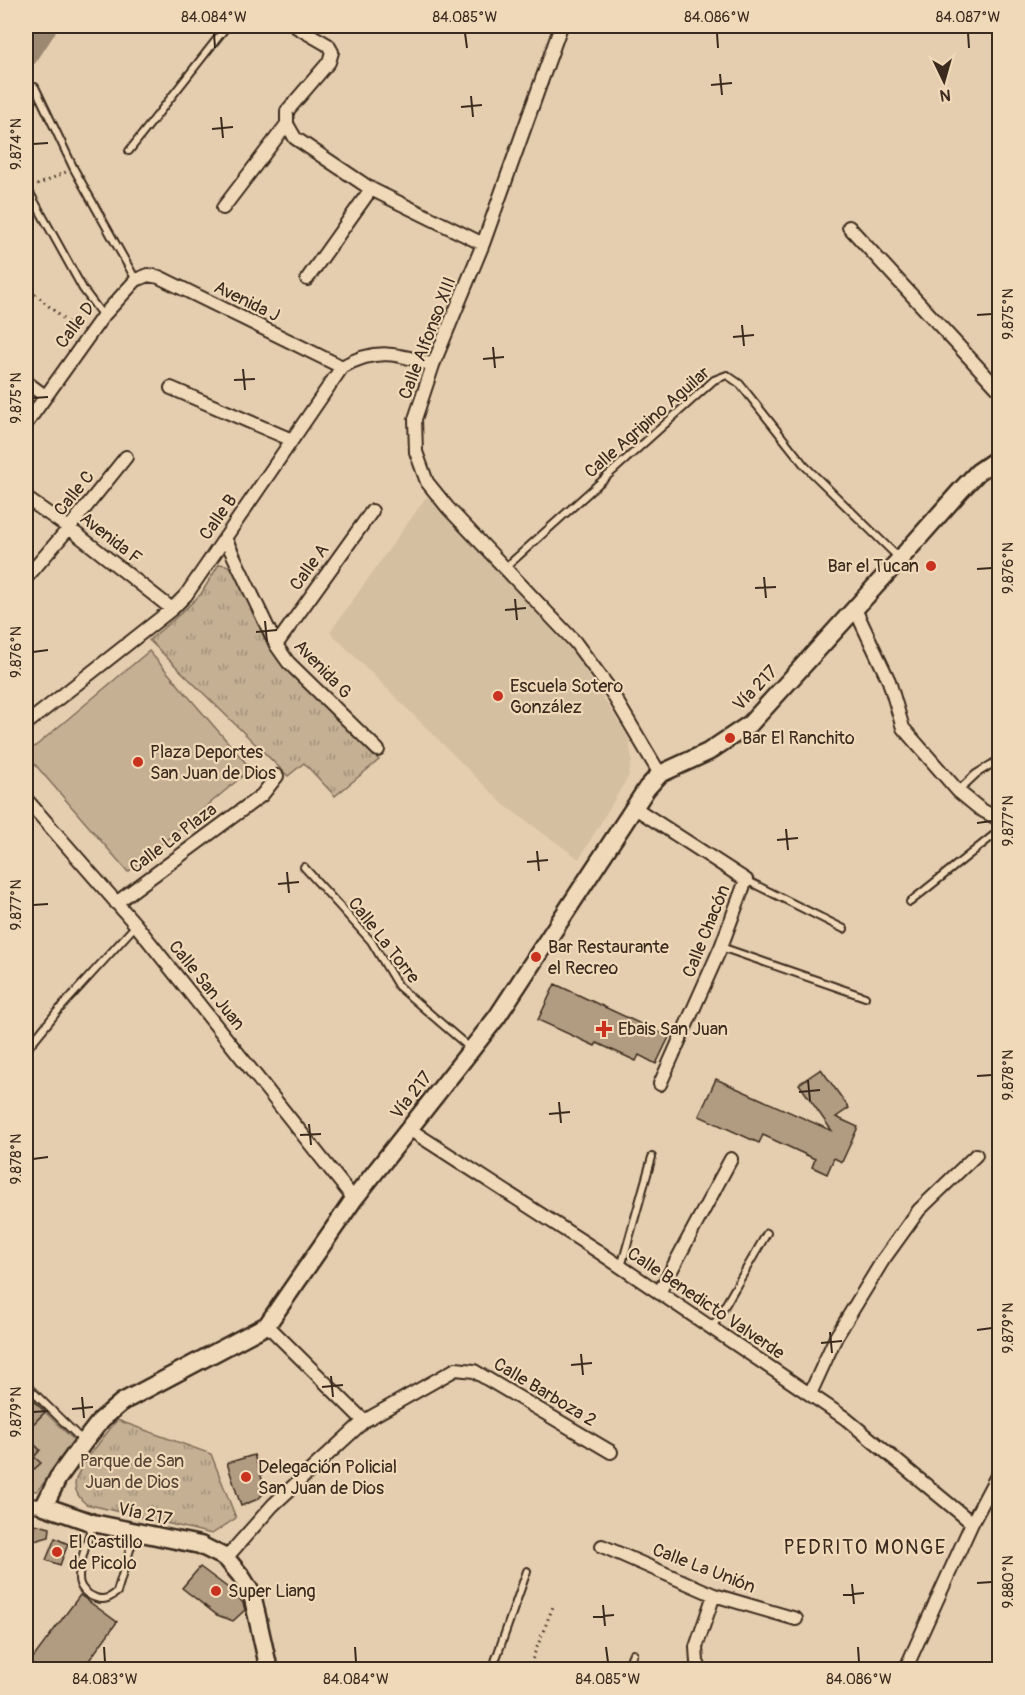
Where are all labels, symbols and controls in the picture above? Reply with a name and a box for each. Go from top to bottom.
text: 84.084°W [181,8,247,27]
text: 84.085°W [433,8,498,27]
text: 84.086°W [684,8,750,27]
text: 84.087°W [936,8,1001,27]
north arrow [914,51,974,111]
text: N [939,85,951,105]
text: 9.874°N [7,118,26,170]
street label: Calle Alfonso XIII [394,274,461,403]
street label: Avenida J [210,276,283,327]
text: 9.875°N [999,288,1018,340]
street label: Calle D [51,298,100,353]
street label: Calle Agripino Aguilar [580,361,715,483]
text: 9.875°N [7,372,26,424]
street label: Calle C [49,466,100,521]
street label: Calle B [194,490,242,545]
street label: Avenida F [75,507,146,570]
street label: Calle A [285,539,334,595]
text: 9.876°N [999,542,1018,594]
place label: Bar el Tucan [827,555,919,578]
marker: Bar el Tucan [924,559,938,573]
text: 9.876°N [7,626,26,678]
street label: Avenida G [289,635,357,704]
street label: Vía 217 [728,660,783,716]
place label: Escuela Sotero González [510,675,623,719]
marker: Escuela Sotero González [491,689,505,703]
place label: Bar El Ranchito [742,727,855,750]
marker: Bar El Ranchito [723,731,737,745]
place label: Plaza Deportes San Juan de Dios [150,741,276,785]
marker: Plaza Deportes San Juan de Dios [131,755,145,769]
text: 9.877°N [999,795,1018,847]
street label: Calle La Plaza [125,798,222,879]
text: 9.877°N [7,879,26,931]
street label: Calle Chacón [677,881,735,981]
street label: Calle La Torre [343,892,425,988]
street label: Calle San Juan [163,936,250,1035]
place label: Bar Restaurante el Recreo [548,936,669,980]
marker: Bar Restaurante el Recreo [529,950,543,964]
place label: Ebais San Juan [618,1018,728,1041]
marker: Ebais San Juan [595,1020,613,1038]
text: 9.878°N [999,1050,1018,1100]
street label: Vía 217 [385,1066,438,1124]
text: 9.878°N [7,1134,26,1184]
street label: Calle Benedicto Valverde [623,1242,789,1365]
text: 9.879°N [999,1303,1018,1353]
street label: Calle Barboza 2 [489,1353,600,1432]
text: 9.879°N [7,1387,26,1437]
park label: Parque de San Juan de Dios [80,1450,184,1494]
place label: Delegación Policial San Juan de Dios [258,1456,397,1500]
marker: Delegación Policial San Juan de Dios [239,1470,253,1484]
street label: Vía 217 [116,1498,175,1532]
place label: El Castillo de Picolo [69,1531,143,1575]
district label: PEDRITO MONGE [783,1535,947,1560]
street label: Calle La Unión [649,1538,759,1599]
marker: El Castillo de Picolo [50,1545,64,1559]
text: 9.880°N [999,1555,1018,1609]
place label: Super Liang [228,1580,316,1603]
marker: Super Liang [209,1584,223,1598]
text: 84.083°W [72,1670,138,1689]
text: 84.084°W [323,1670,389,1689]
text: 84.085°W [576,1670,641,1689]
text: 84.086°W [826,1670,892,1689]

